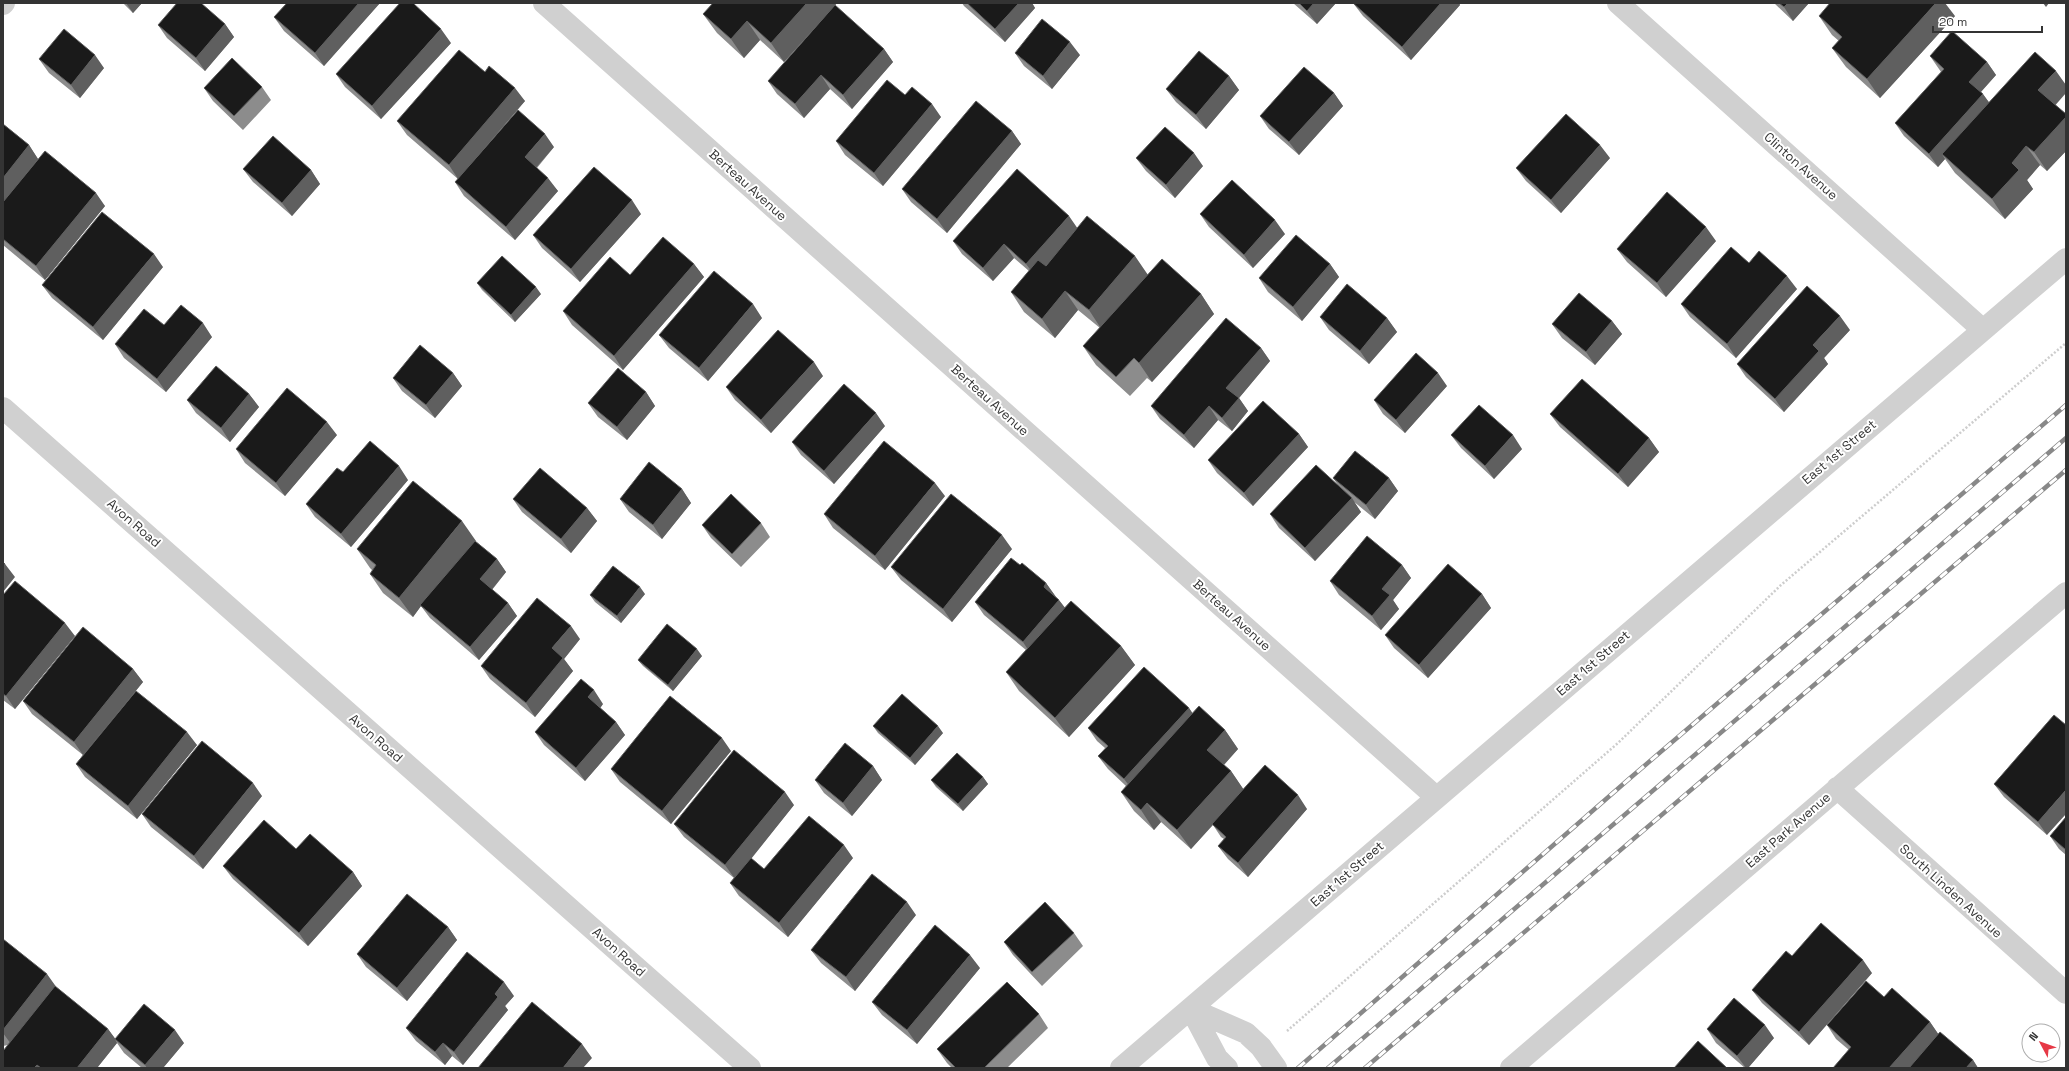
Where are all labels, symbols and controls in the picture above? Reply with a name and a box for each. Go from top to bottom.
scale bar [1933,8,2042,34]
text: 20 m [1939,14,1967,30]
street label: Clinton Avenue [1761,128,1841,204]
street label: Berteau Avenue [706,146,790,224]
street label: Berteau Avenue [948,361,1032,439]
street label: East 1st Street [1798,416,1880,488]
street label: Avon Road [104,495,164,551]
street label: Berteau Avenue [1190,576,1274,654]
street label: East 1st Street [1553,626,1633,700]
street label: Avon Road [346,710,406,766]
street label: East Park Avenue [1742,789,1834,871]
street label: East 1st Street [1307,837,1387,911]
street label: South Linden Avenue [1896,840,2006,942]
street label: Avon Road [589,924,649,980]
north arrow [2021,1023,2061,1063]
text: N [2026,1029,2041,1044]

